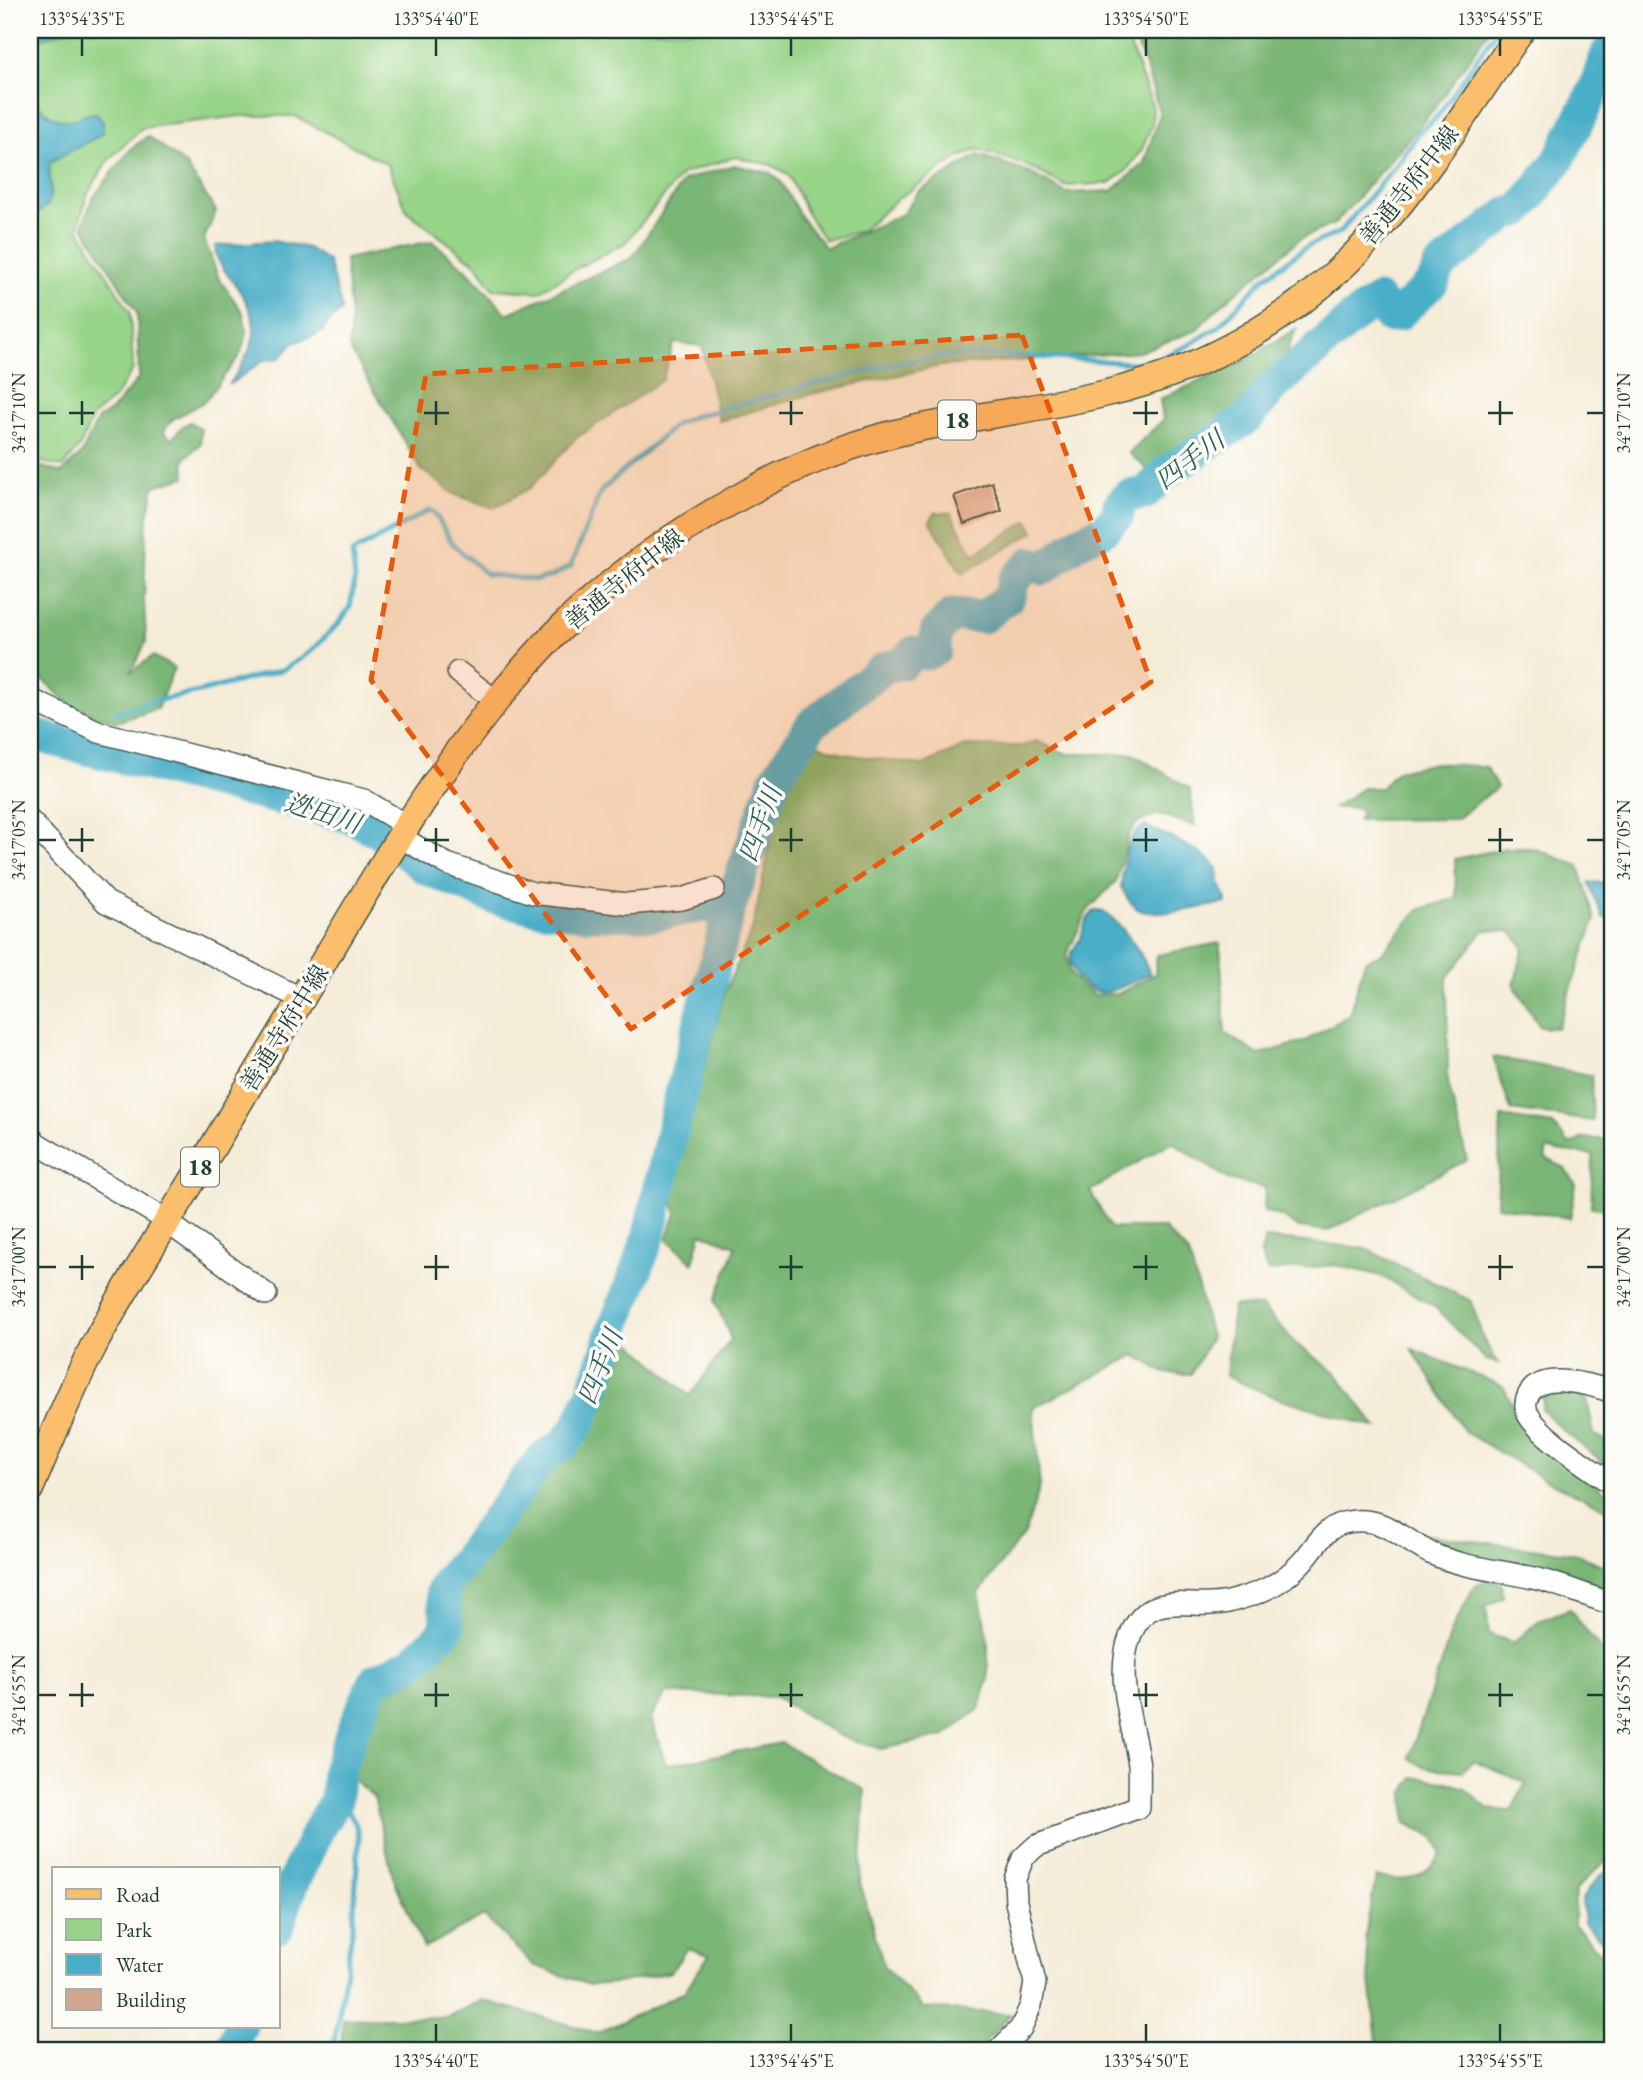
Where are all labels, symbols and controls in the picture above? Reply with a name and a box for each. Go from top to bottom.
text: 133°54'35"E [39,7,125,30]
text: 133°54'40"E [393,7,479,30]
text: 133°54'45"E [748,7,834,30]
text: 133°54'50"E [1103,7,1189,30]
text: 133°54'55"E [1457,7,1543,30]
street label: 善通寺府中線 [1352,119,1466,251]
text: 34°17'10"N [7,372,30,453]
text: 34°17'10"N [1612,372,1635,453]
road number: 18 [938,400,976,440]
water label: 四手川 [1149,421,1234,497]
street label: 善通寺府中線 [558,522,690,636]
water label: 四手川 [731,779,790,866]
water label: 迯田川 [281,785,368,842]
text: 34°17'05"N [7,799,30,880]
text: 34°17'05"N [1612,799,1635,880]
street label: 善通寺府中線 [233,959,335,1097]
road number: 18 [181,1148,219,1186]
text: 34°17'00"N [7,1226,30,1307]
text: 34°17'00"N [1612,1226,1635,1307]
water label: 四手川 [570,1322,631,1410]
text: 34°16'55"N [7,1654,30,1735]
text: 34°16'55"N [1612,1654,1635,1735]
legend [52,1867,280,2028]
text: Road [116,1881,160,1908]
text: Park [116,1916,153,1943]
text: Water [116,1951,163,1978]
text: Building [116,1986,186,2013]
text: 133°54'40"E [393,2049,479,2072]
text: 133°54'45"E [748,2049,834,2072]
text: 133°54'50"E [1103,2049,1189,2072]
text: 133°54'55"E [1457,2049,1543,2072]

